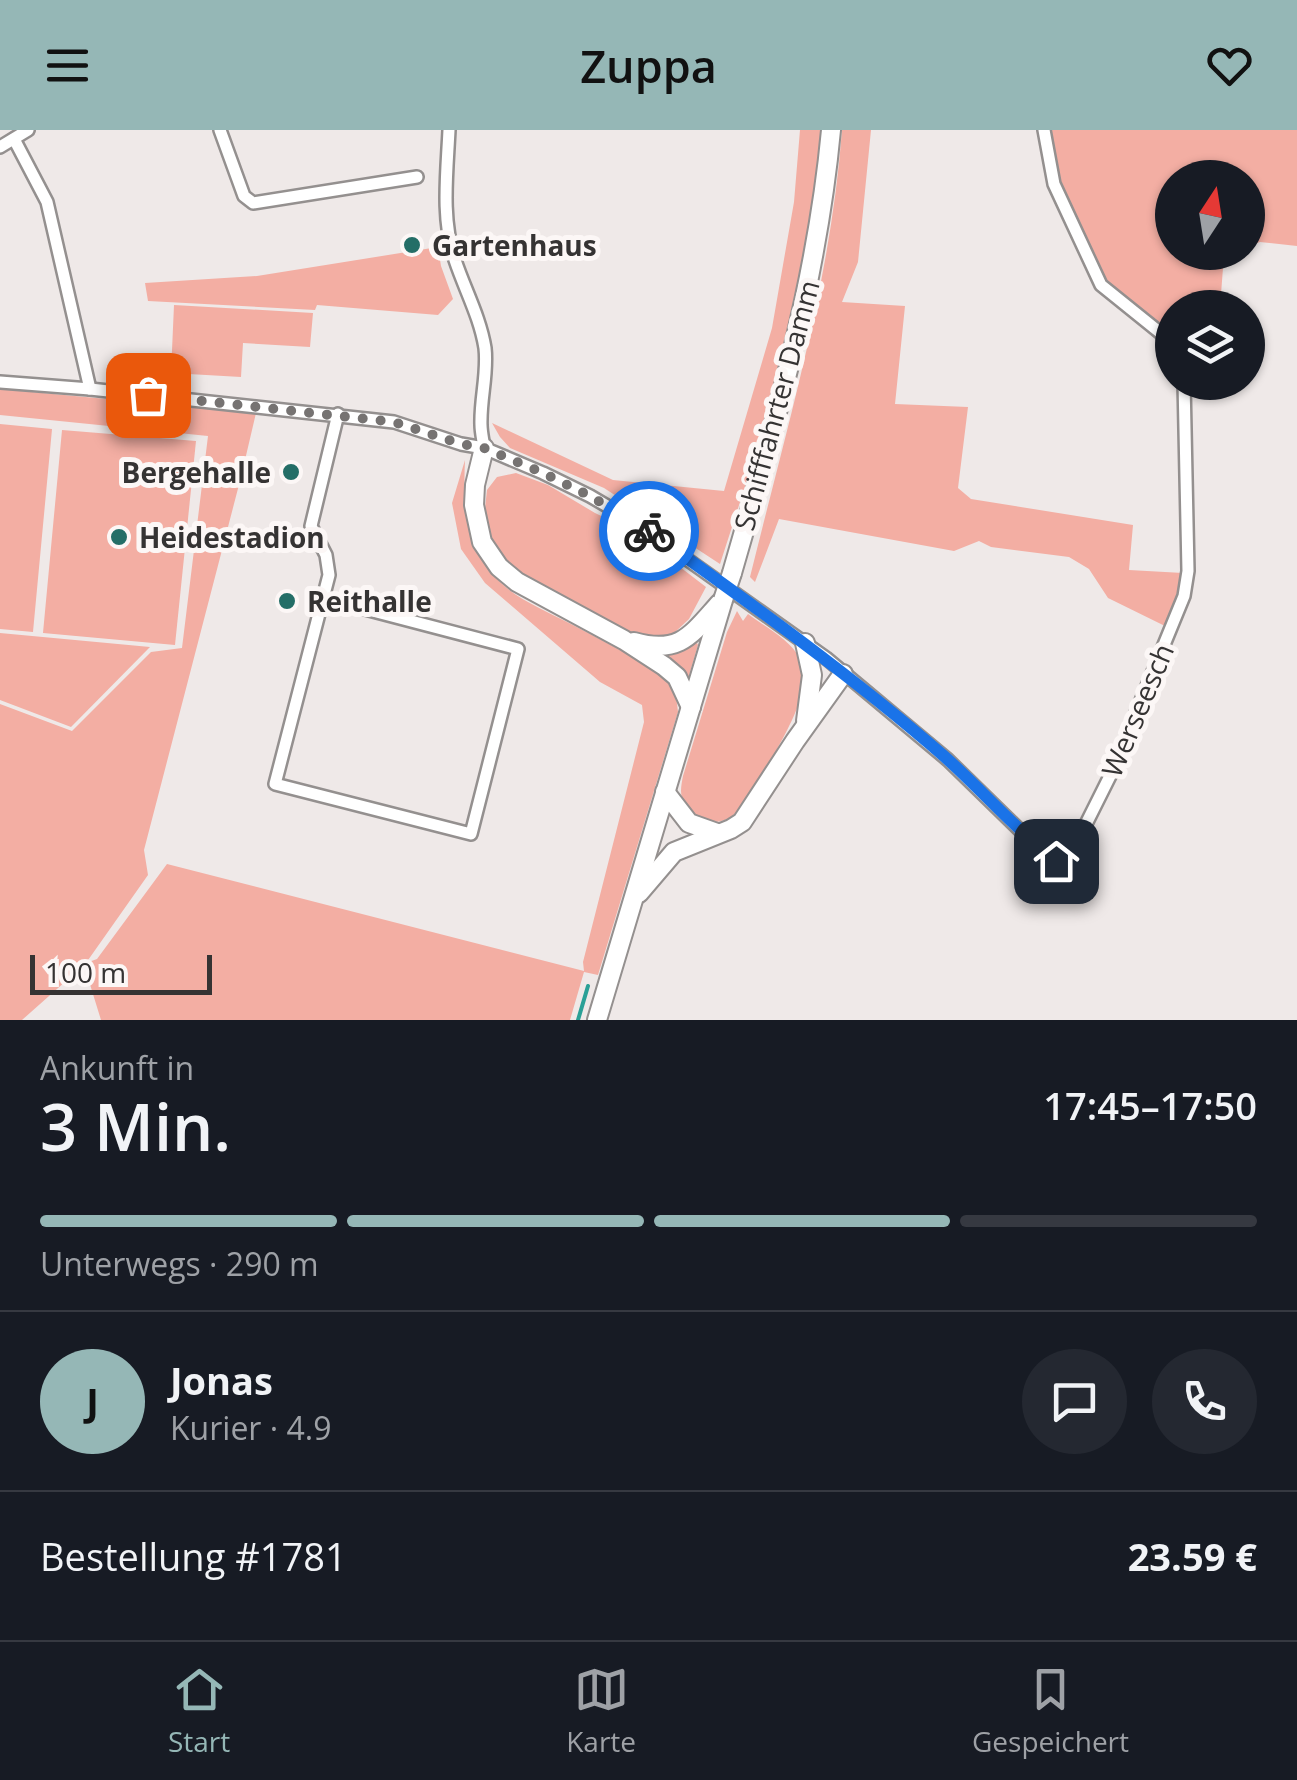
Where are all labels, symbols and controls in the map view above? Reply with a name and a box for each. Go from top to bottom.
text: Zuppa [580,35,717,96]
icon: menu [40,38,95,93]
icon: heart [1202,38,1257,93]
north arrow [1155,160,1265,270]
map controls [1155,160,1265,400]
place label: Gartenhaus [432,226,597,264]
marker: Gartenhaus [401,234,423,256]
street label: Schifffahrter Damm [724,276,828,534]
button: layers [1155,290,1265,400]
pin [106,353,191,438]
icon: bag [121,368,176,423]
place label: Bergehalle [122,453,271,491]
marker: Bergehalle [280,461,302,483]
courier [599,481,699,581]
icon: bike [622,504,677,559]
place label: Heidestadion [139,518,325,556]
marker: Heidestadion [108,526,130,548]
place label: Reithalle [307,582,432,620]
marker: Reithalle [276,590,298,612]
street label: Werseesch [1092,637,1182,783]
pin [1014,819,1099,904]
icon: home [1029,834,1084,889]
scale bar [30,950,212,994]
text: 100 m [45,953,126,991]
text: Ankunft in [40,1046,194,1089]
text: 17:45–17:50 [1043,1079,1257,1131]
text: 3 Min. [40,1082,231,1170]
text: Unterwegs · 290 m [40,1242,319,1285]
button: chat [1022,1349,1127,1454]
button: phone [1152,1349,1257,1454]
text: Jonas [170,1354,273,1406]
text: J [86,1375,99,1427]
text: Kurier · 4.9 [170,1406,331,1449]
text: Bestellung #1781 [40,1530,347,1582]
text: 23.59 € [1128,1530,1257,1582]
tab: Start [168,1662,230,1760]
tab: Karte [566,1662,636,1760]
tab: Gespeichert [972,1662,1129,1760]

